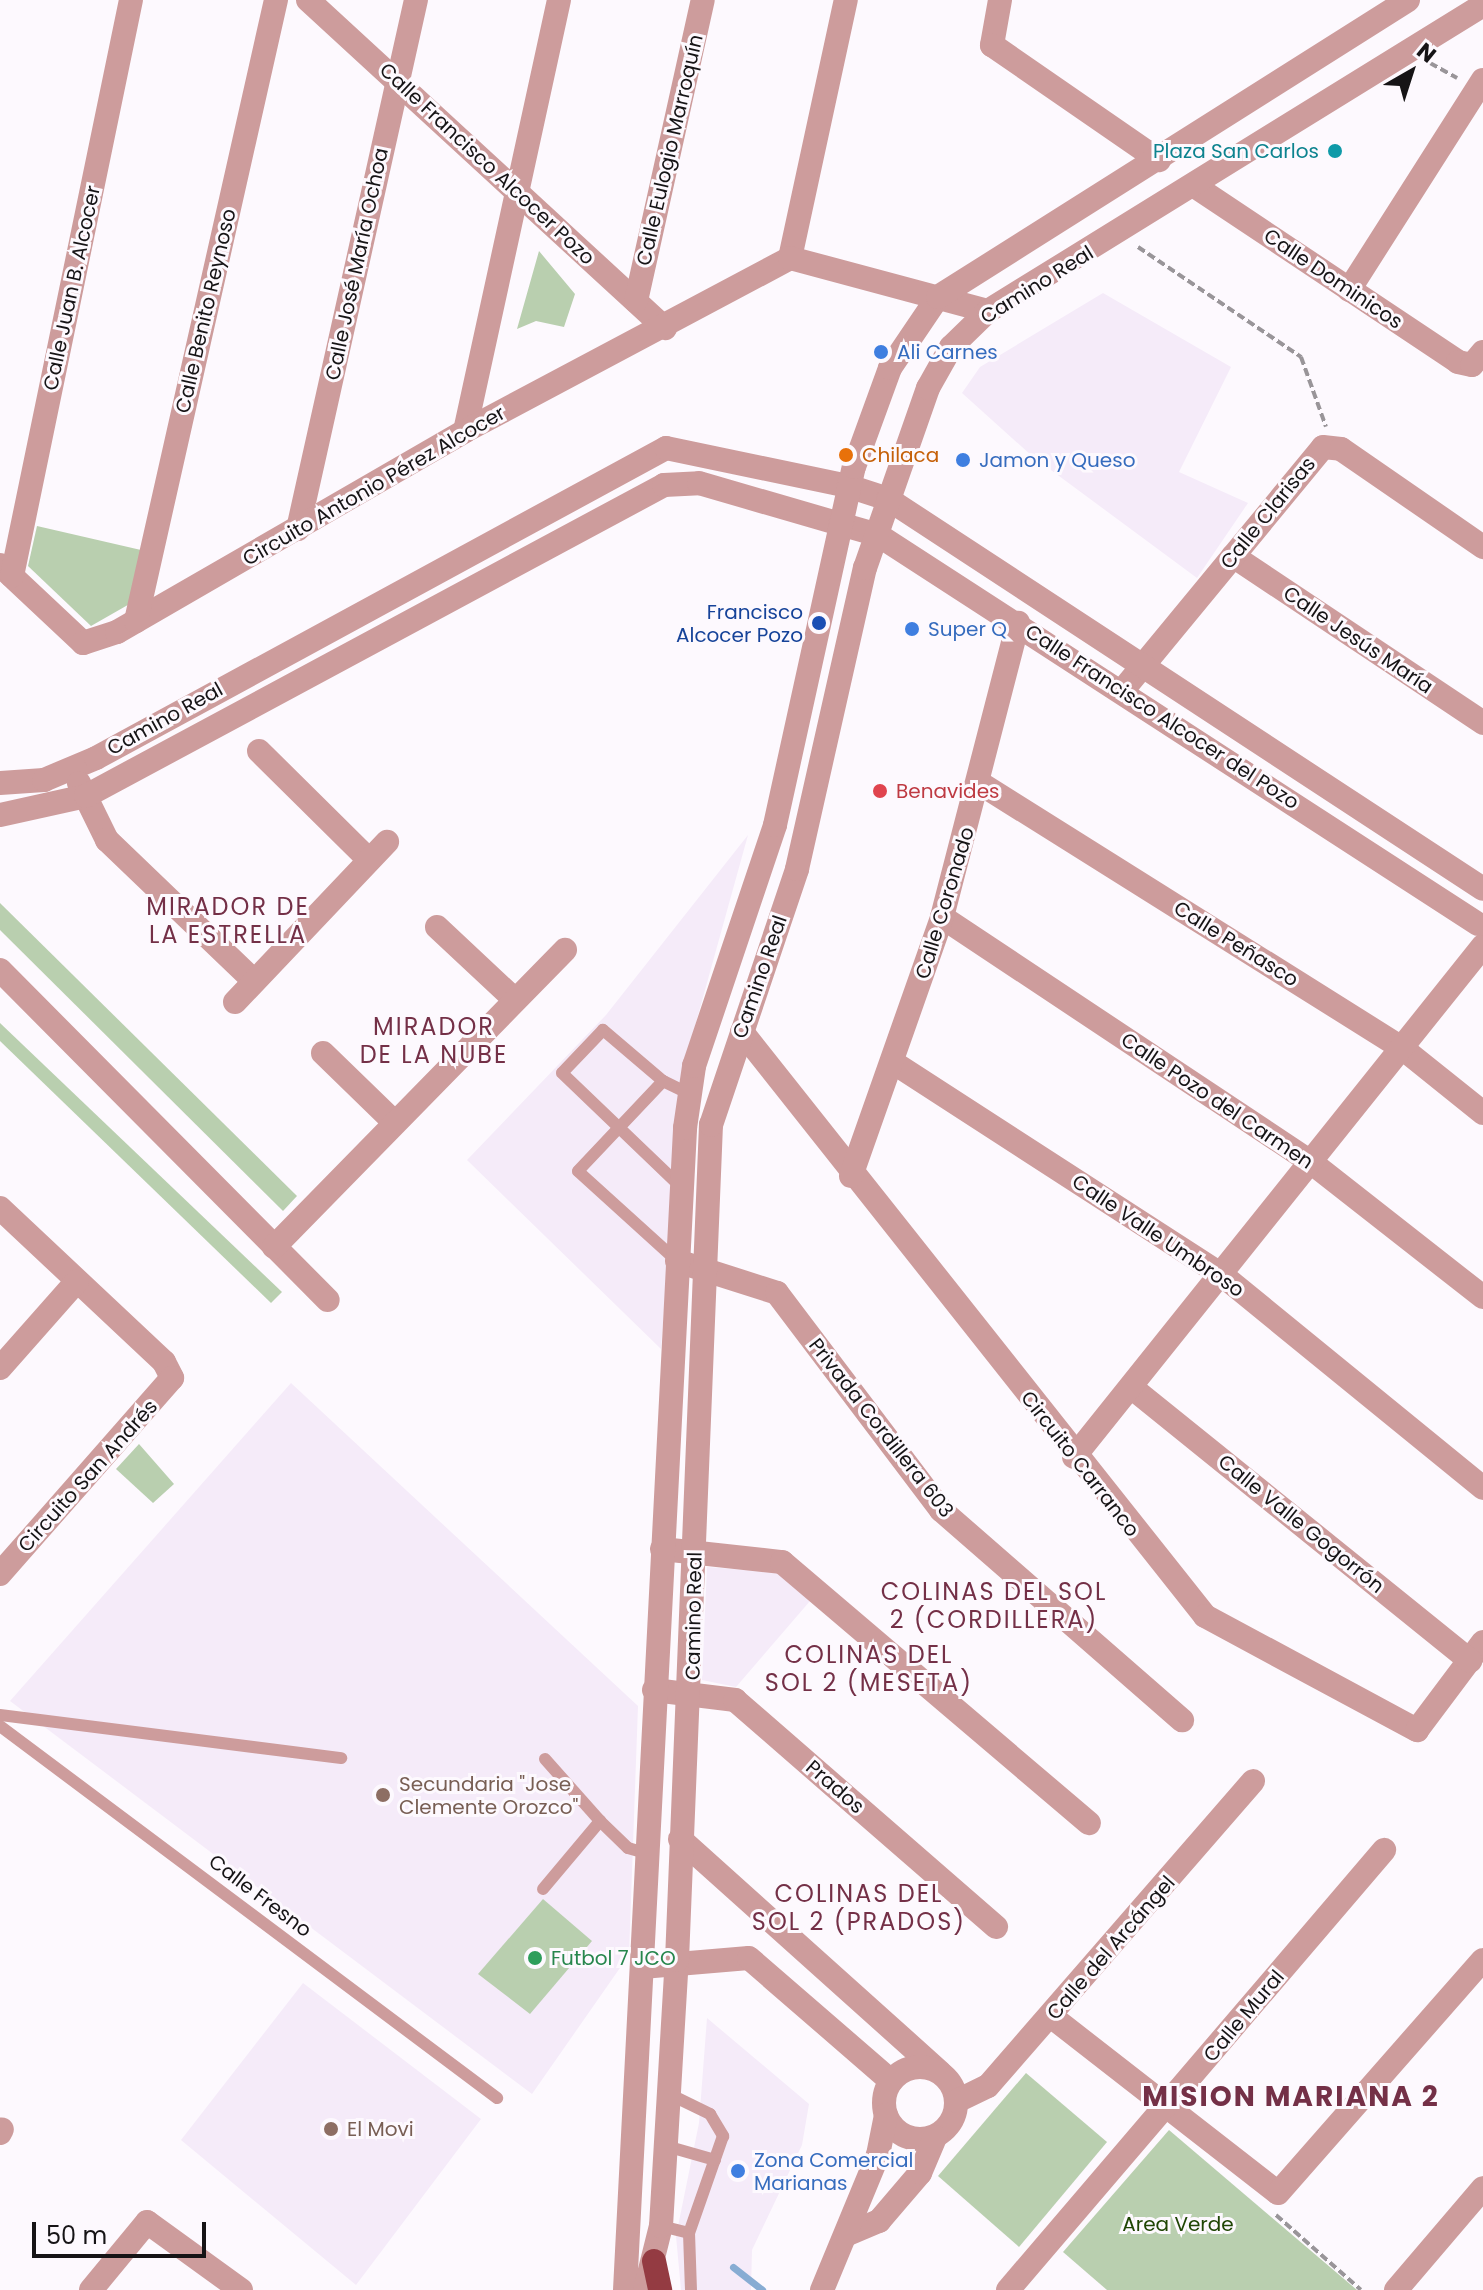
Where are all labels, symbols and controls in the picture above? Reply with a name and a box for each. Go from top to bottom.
street label: Calle Eulogio Marroquín [632,32,708,268]
north arrow [1371,32,1451,112]
text: N [1410,36,1443,70]
street label: Calle Francisco Alcocer Pozo [375,58,599,270]
place label: Plaza San Carlos [1153,139,1319,163]
marker: Plaza San Carlos [1326,142,1344,160]
street label: Calle José María Ochoa [321,146,393,382]
street label: Calle Juan B. Alcocer [39,183,105,393]
street label: Calle Benito Reynoso [171,206,241,416]
street label: Calle Dominicos [1259,224,1407,334]
street label: Camino Real [976,241,1098,329]
place label: Ali Carnes [897,340,998,364]
marker: Ali Carnes [872,343,890,361]
street label: Circuito Antonio Pérez Alcocer [239,401,509,571]
place label: Chilaca [862,443,939,467]
marker: Chilaca [837,446,855,464]
place label: Jamon y Queso [979,448,1135,472]
marker: Jamon y Queso [954,451,972,469]
street label: Calle Clarisas [1216,452,1320,574]
street label: Calle Jesús María [1279,581,1437,699]
place label: Francisco Alcocer Pozo [676,600,803,647]
marker: Francisco Alcocer Pozo [810,614,828,632]
place label: Super Q [928,617,1007,641]
street label: Calle Francisco Alcocer del Pozo [1021,619,1303,815]
marker: Super Q [903,620,921,638]
street label: Camino Real [103,677,227,761]
place label: Benavides [896,779,999,803]
marker: Benavides [871,782,889,800]
street label: Calle Coronado [910,824,980,982]
district label: MIRADOR DE LA ESTRELLA [146,893,310,949]
street label: Calle Peñasco [1169,896,1303,992]
street label: Camino Real [728,912,792,1042]
district label: MIRADOR DE LA NUBE [360,1013,508,1069]
street label: Calle Pozo del Carmen [1116,1028,1318,1174]
street label: Calle Valle Umbroso [1067,1169,1249,1303]
street label: Privada Cordillera 603 [804,1334,958,1522]
street label: Circuito Carranco [1016,1386,1144,1542]
street label: Circuito San Andrés [13,1395,163,1557]
street label: Calle Valle Gogorrón [1213,1450,1389,1598]
street label: Camino Real [681,1552,707,1680]
district label: COLINAS DEL SOL 2 (CORDILLERA) [881,1578,1107,1634]
district label: COLINAS DEL SOL 2 (MESETA) [765,1641,973,1697]
street label: Prados [801,1755,869,1819]
place label: Secundaria "Jose Clemente Orozco" [399,1772,578,1819]
marker: Secundaria "Jose Clemente Orozco" [374,1786,392,1804]
street label: Calle Fresno [204,1850,316,1942]
street label: Calle del Arcángel [1042,1871,1180,2025]
district label: COLINAS DEL SOL 2 (PRADOS) [752,1880,966,1936]
place label: Futbol 7 JCO [551,1946,676,1970]
marker: Futbol 7 JCO [526,1949,544,1967]
street label: Calle Mural [1199,1965,1289,2067]
district label: MISION MARIANA 2 [1142,2080,1440,2114]
place label: El Movi [347,2117,414,2141]
marker: El Movi [322,2120,340,2138]
place label: Zona Comercial Marianas [754,2148,913,2195]
marker: Zona Comercial Marianas [729,2162,747,2180]
scale bar [36,2206,210,2256]
park label: Area Verde [1122,2212,1234,2236]
text: 50 m [46,2219,107,2252]

